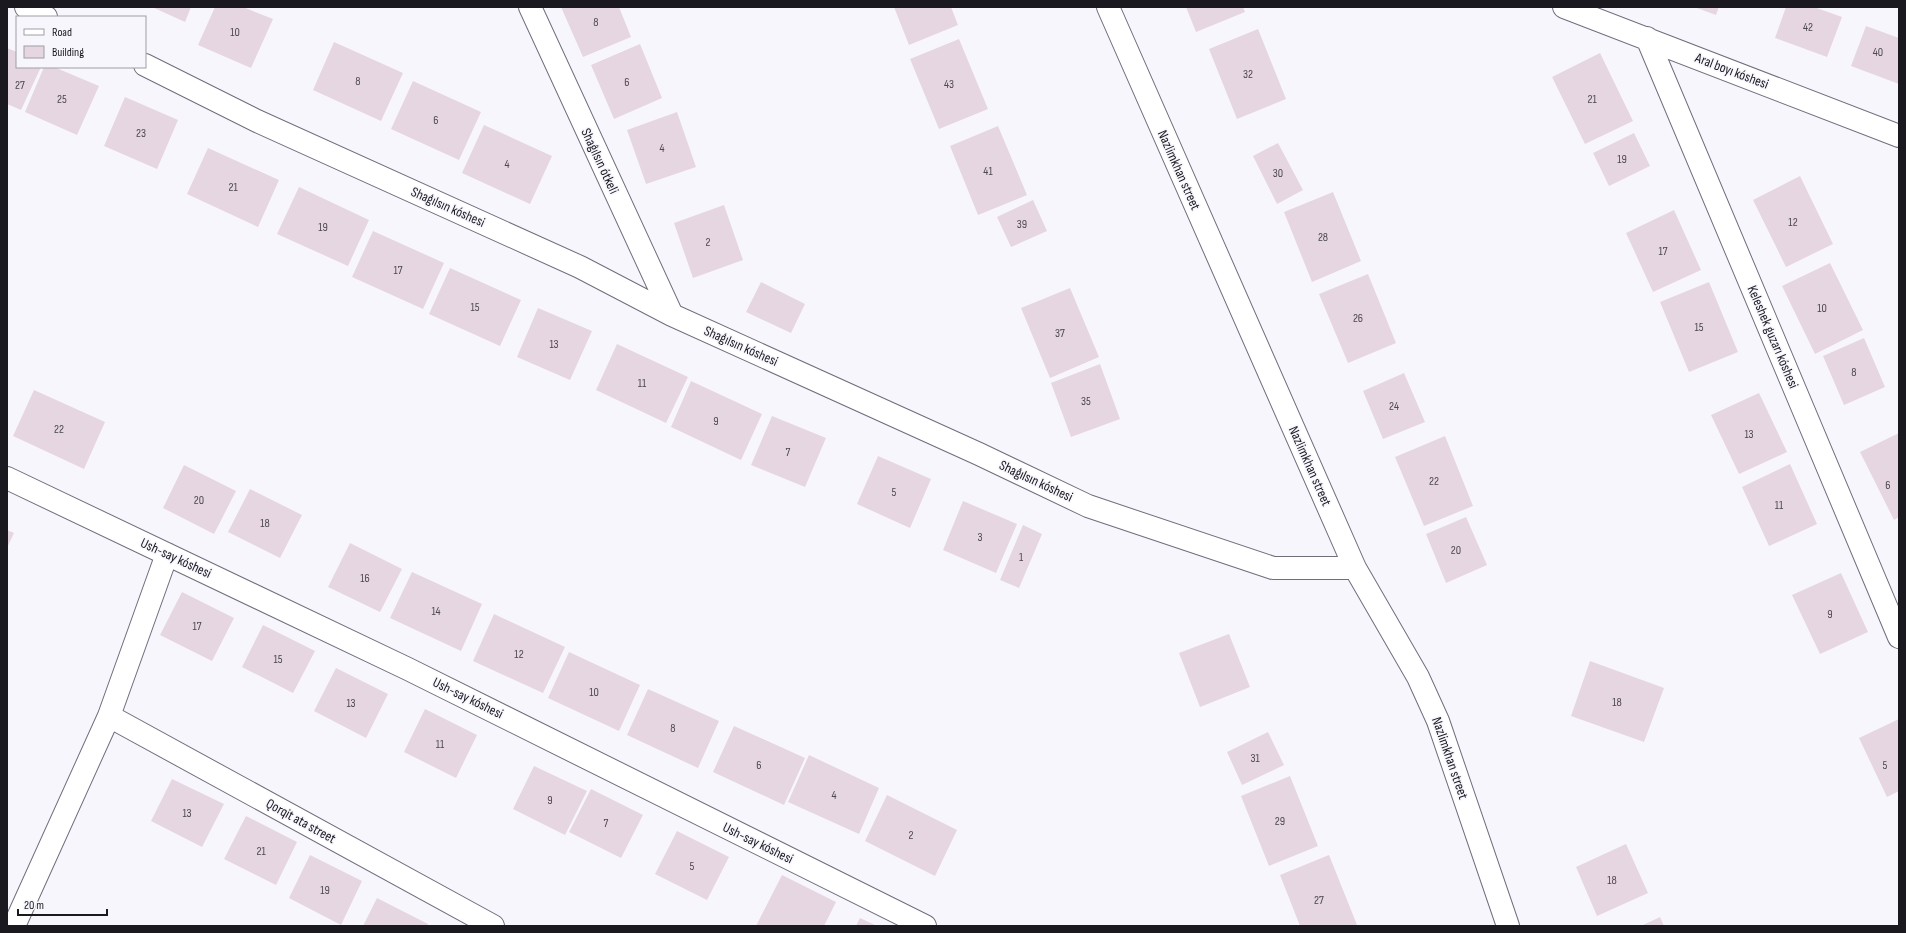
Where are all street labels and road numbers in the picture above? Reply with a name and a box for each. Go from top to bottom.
street label: Aral boyı kóshesi [1692,49,1771,93]
street label: Shaǵılsın ótkeli [577,126,623,196]
street label: Nazlimkhan street [1154,127,1204,213]
street label: Shaǵılsın kóshesi [408,183,488,231]
street label: Keleshek guzarı kóshesi [1744,283,1802,391]
street label: Shaǵılsın kóshesi [701,322,781,370]
street label: Nazlimkhan street [1285,423,1335,509]
street label: Shaǵılsın kóshesi [997,457,1075,505]
street label: Ush-say kóshesi [138,534,214,582]
street label: Ush-say kóshesi [430,674,506,722]
street label: Nazlimkhan street [1428,715,1472,801]
street label: Qorqit ata street [263,795,339,847]
street label: Ush-say kóshesi [720,819,796,867]

